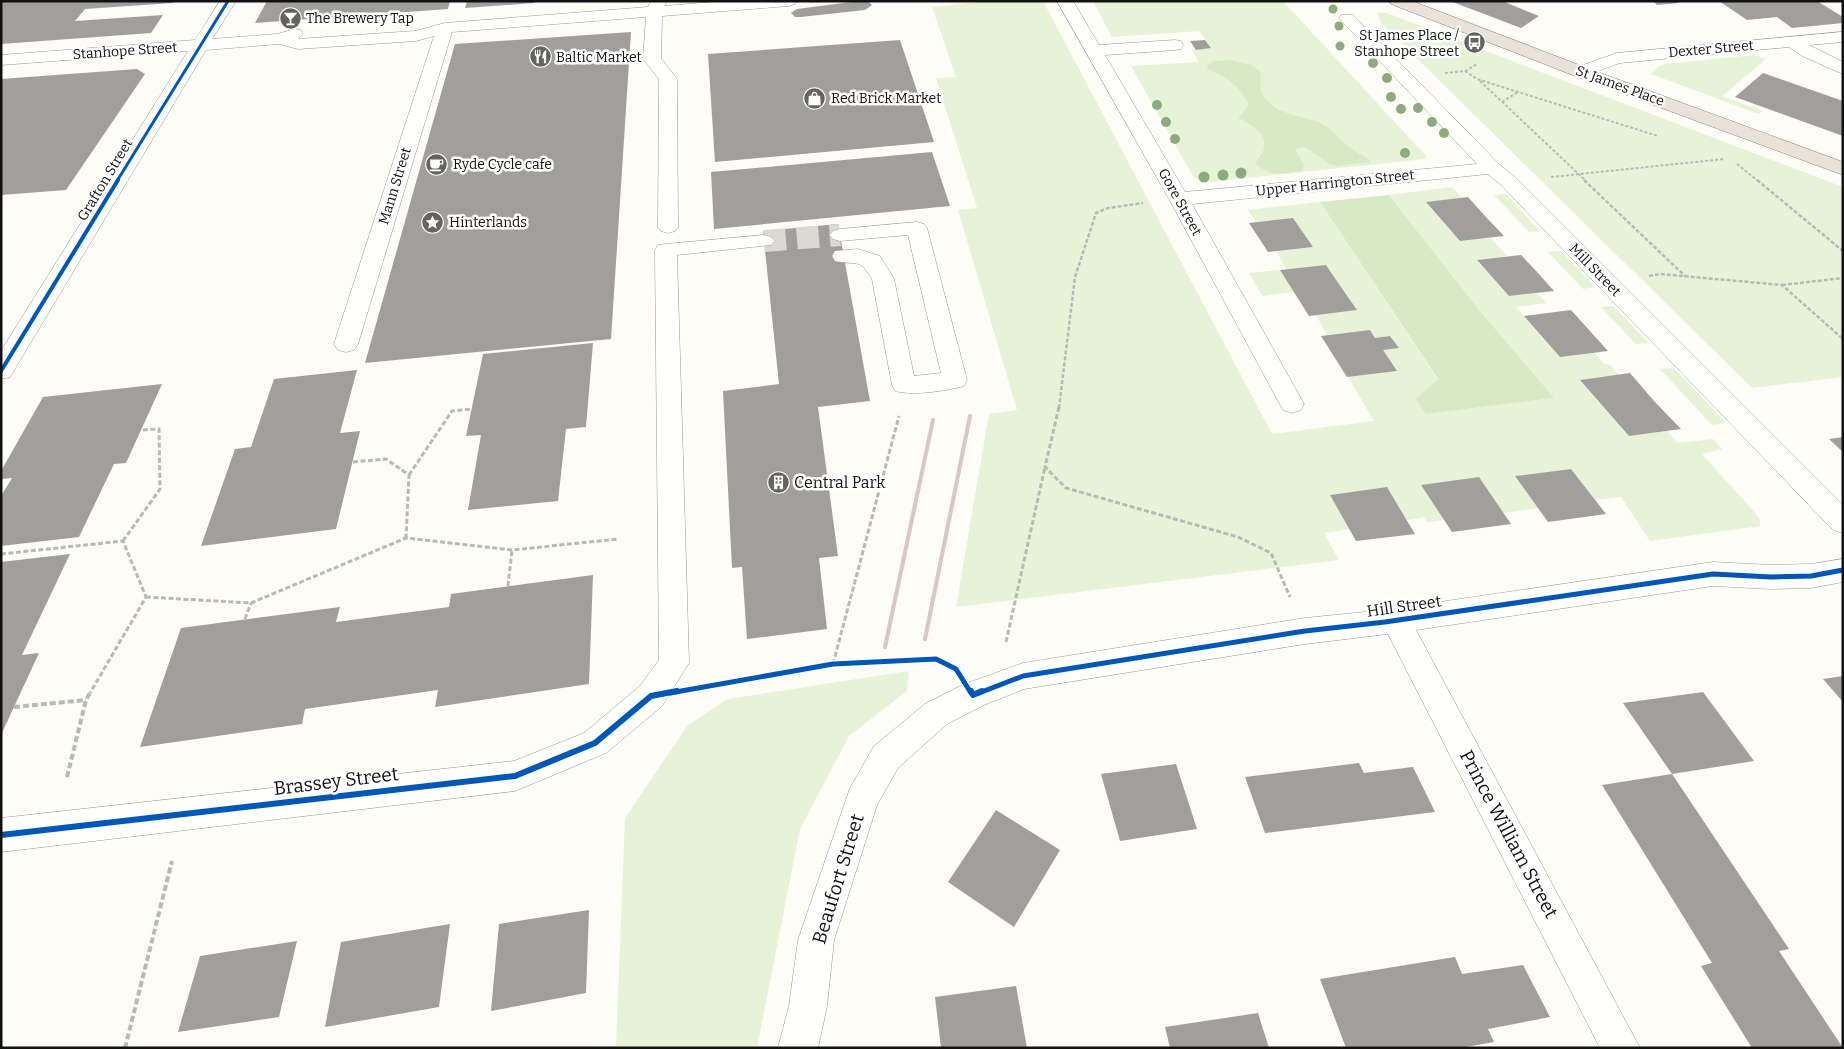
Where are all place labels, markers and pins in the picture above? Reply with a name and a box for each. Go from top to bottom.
bar icon: The Brewery Tap [278,6,302,30]
place label: The Brewery Tap [306,10,414,27]
place label: St James Place / Stanhope Street [1354,27,1460,60]
bus stop icon: St James Place / Stanhope Street [1463,31,1487,55]
restaurant icon: Baltic Market [528,45,552,69]
place label: Baltic Market [556,49,642,66]
shop icon: Red Brick Market [803,86,827,110]
place label: Red Brick Market [831,90,941,107]
cafe icon: Ryde Cycle cafe [425,152,449,176]
place label: Ryde Cycle cafe [453,156,552,173]
place icon: Hinterlands [421,210,445,234]
place label: Hinterlands [449,214,527,231]
building icon: Central Park [766,470,790,494]
place label: Central Park [794,473,885,492]

